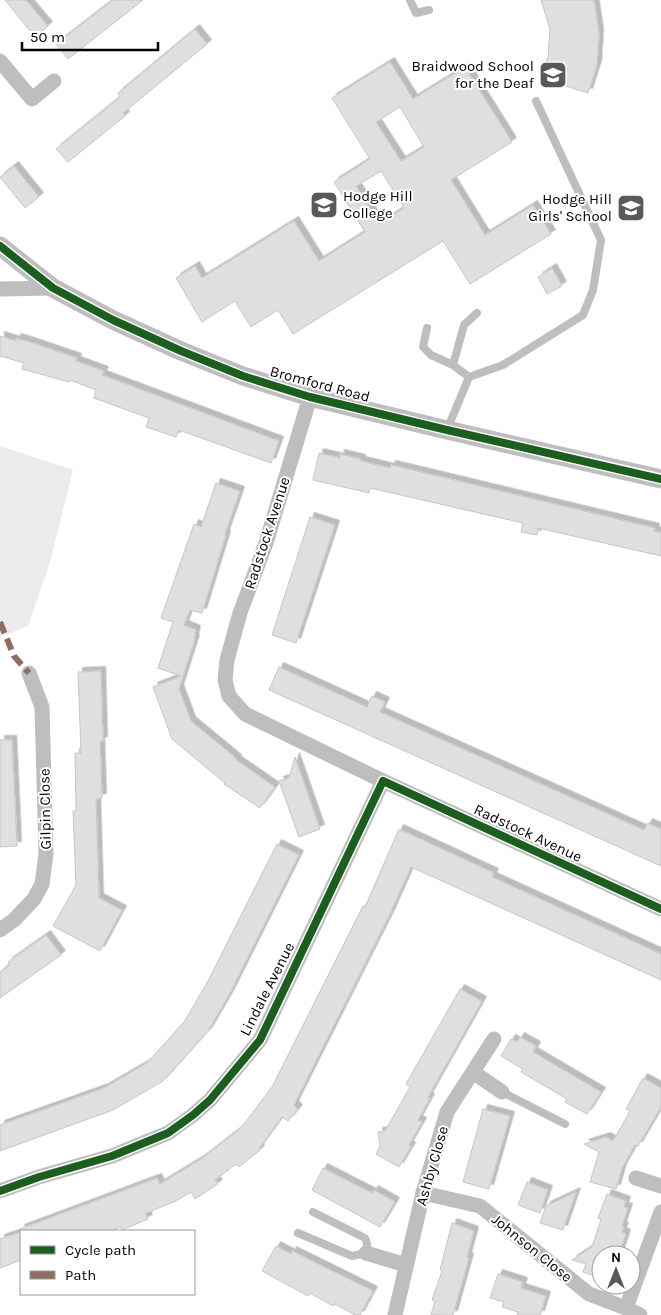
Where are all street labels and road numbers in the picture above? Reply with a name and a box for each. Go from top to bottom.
street label: Bromford Road [268,362,372,406]
street label: Radstock Avenue [240,475,294,591]
street label: Gilpin Close [35,768,55,850]
street label: Radstock Avenue [471,800,585,866]
street label: Lindale Avenue [236,939,298,1039]
street label: Ashby Close [412,1124,452,1208]
street label: Johnson Close [488,1210,576,1286]

